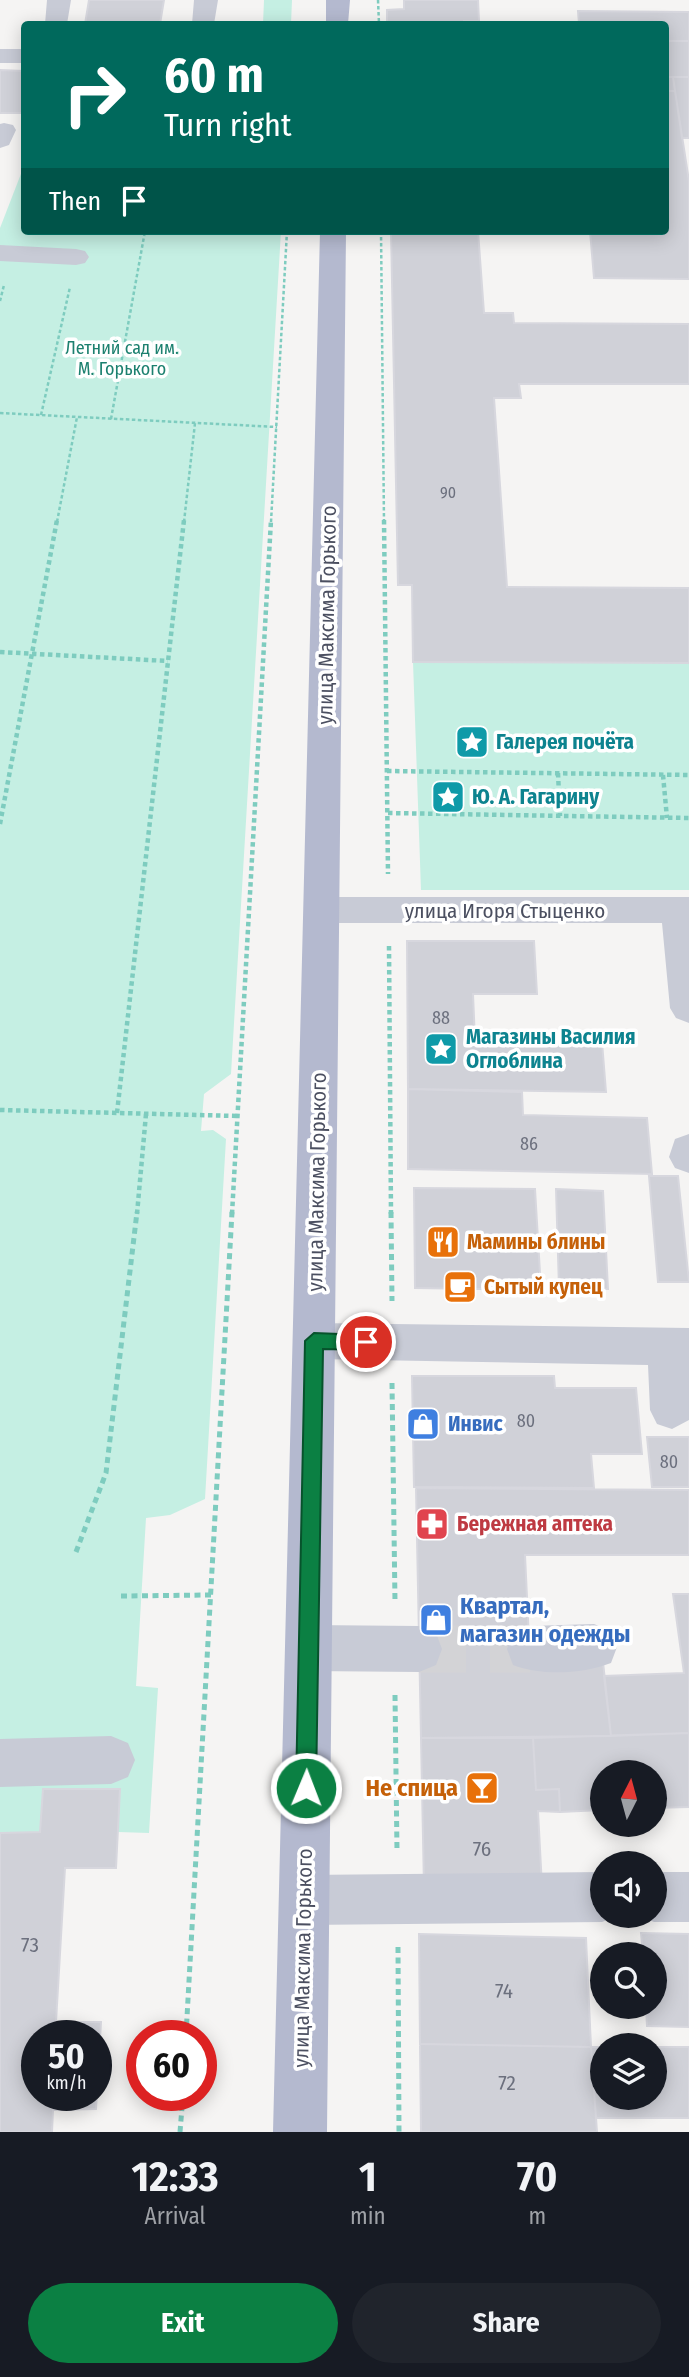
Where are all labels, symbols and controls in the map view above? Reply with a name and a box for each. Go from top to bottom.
text: 60 m [164,46,264,105]
icon: right [49,49,140,140]
text: Turn right [164,106,291,144]
icon: arrive [115,182,153,220]
text: Then [49,186,101,217]
park label: Летний сад им. М. Горького [65,337,179,380]
house number: 90 [440,483,456,502]
street label: улица Максима Горького [312,505,342,725]
place icon: Галерея почёта [453,723,491,761]
place label: Галерея почёта [496,729,634,755]
place icon: Ю. А. Гагарину [429,778,467,816]
place label: Ю. А. Гагарину [472,784,600,810]
street label: улица Игоря Стыценко [405,898,605,924]
house number: 88 [432,1007,450,1029]
place label: Магазины Василия Оглоблина [466,1024,636,1074]
place icon: Магазины Василия Оглоблина [422,1030,460,1068]
street label: улица Максима Горького [302,1072,332,1292]
house number: 86 [520,1133,538,1155]
restaurant icon: Мамины блины [424,1223,462,1261]
place label: Мамины блины [467,1229,605,1255]
cafe icon: Сытый купец [441,1268,479,1306]
place label: Сытый купец [484,1274,603,1300]
pin [336,1312,396,1372]
icon: arrive [347,1323,385,1361]
shop icon: Инвис [404,1405,442,1443]
house number: 80 [517,1410,535,1432]
place label: Инвис [448,1411,504,1437]
house number: 80 [660,1451,678,1473]
pharmacy icon: Бережная аптека [413,1505,451,1543]
place label: Бережная аптека [457,1511,613,1537]
place label: Квартал, магазин одежды [460,1592,630,1648]
shop icon: Квартал, магазин одежды [417,1601,455,1639]
position arrow [269,1751,343,1825]
north arrow [590,1760,667,1838]
map controls [590,1760,667,2110]
bar icon: Не спица [463,1769,501,1807]
place label: Не спица [366,1774,458,1802]
house number: 76 [473,1836,491,1862]
street label: улица Максима Горького [288,1848,318,2068]
button: sound [590,1851,667,1928]
house number: 73 [21,1932,39,1958]
button: search [590,1942,667,2019]
house number: 74 [495,1978,513,2004]
speed limit sign: 60 [126,2020,217,2111]
button: layers [590,2033,667,2110]
text: 50 [48,2035,85,2077]
house number: 72 [498,2070,516,2096]
text: km/h [46,2072,87,2094]
text: 12:33 [131,2152,219,2202]
text: 1 [359,2152,377,2202]
text: 70 [517,2152,558,2202]
text: Arrival [145,2202,206,2230]
text: min [350,2202,386,2230]
text: m [528,2202,546,2230]
button: Exit [28,2283,338,2363]
button: Share [352,2283,661,2363]

